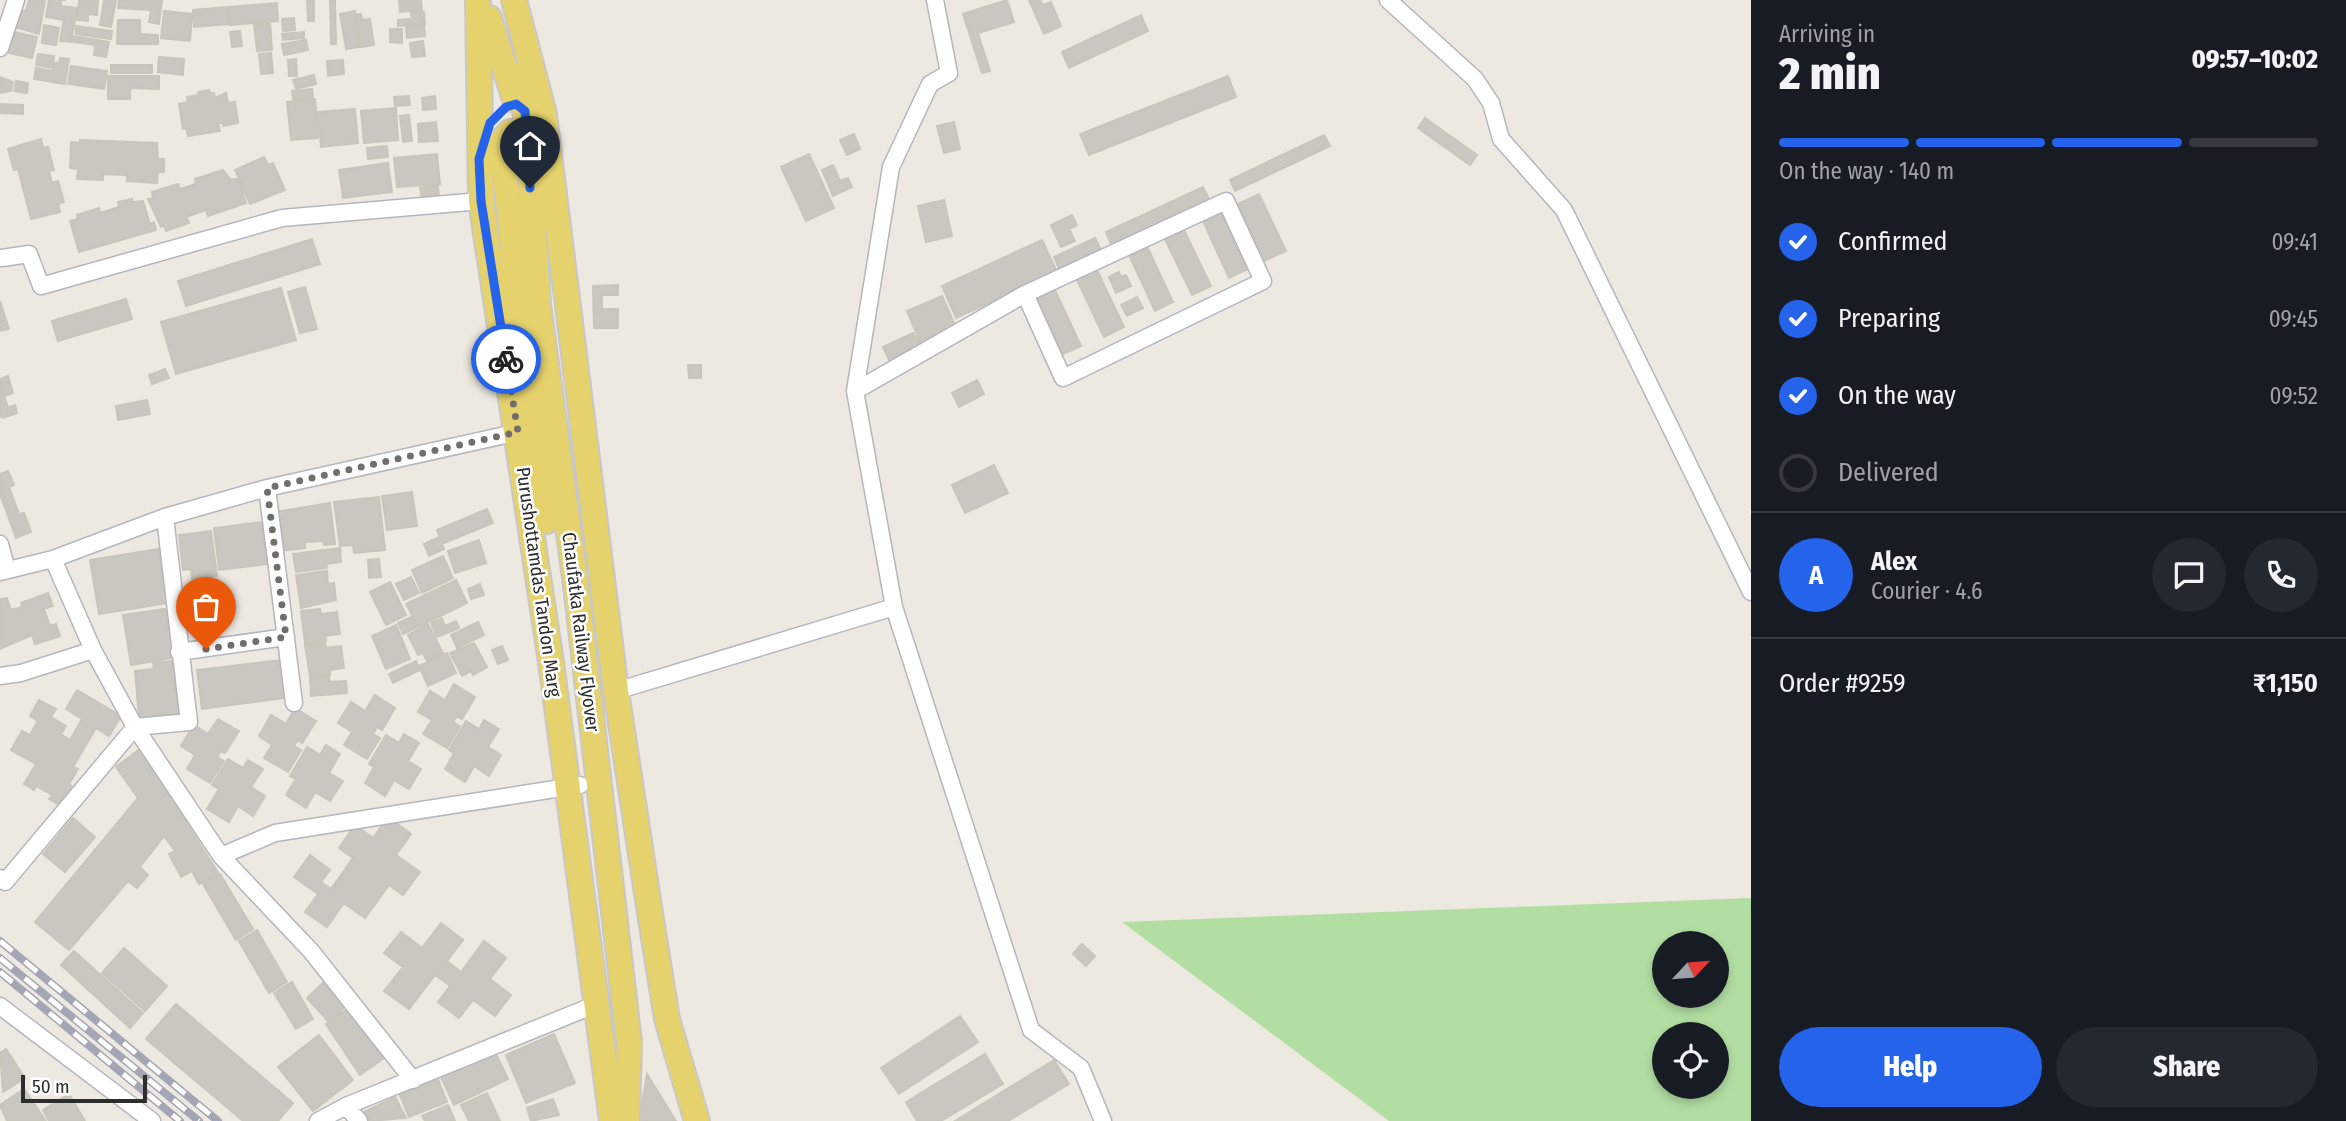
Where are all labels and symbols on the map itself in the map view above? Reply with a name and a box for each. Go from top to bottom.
pin [500,116,560,188]
courier [471,324,541,394]
street label: Purushottamdas Tandon Marg [511,465,567,699]
street label: Chaufatka Railway Flyover [557,531,605,734]
pin [176,577,236,649]
north arrow [1652,931,1729,1008]
scale bar [21,1072,147,1104]

